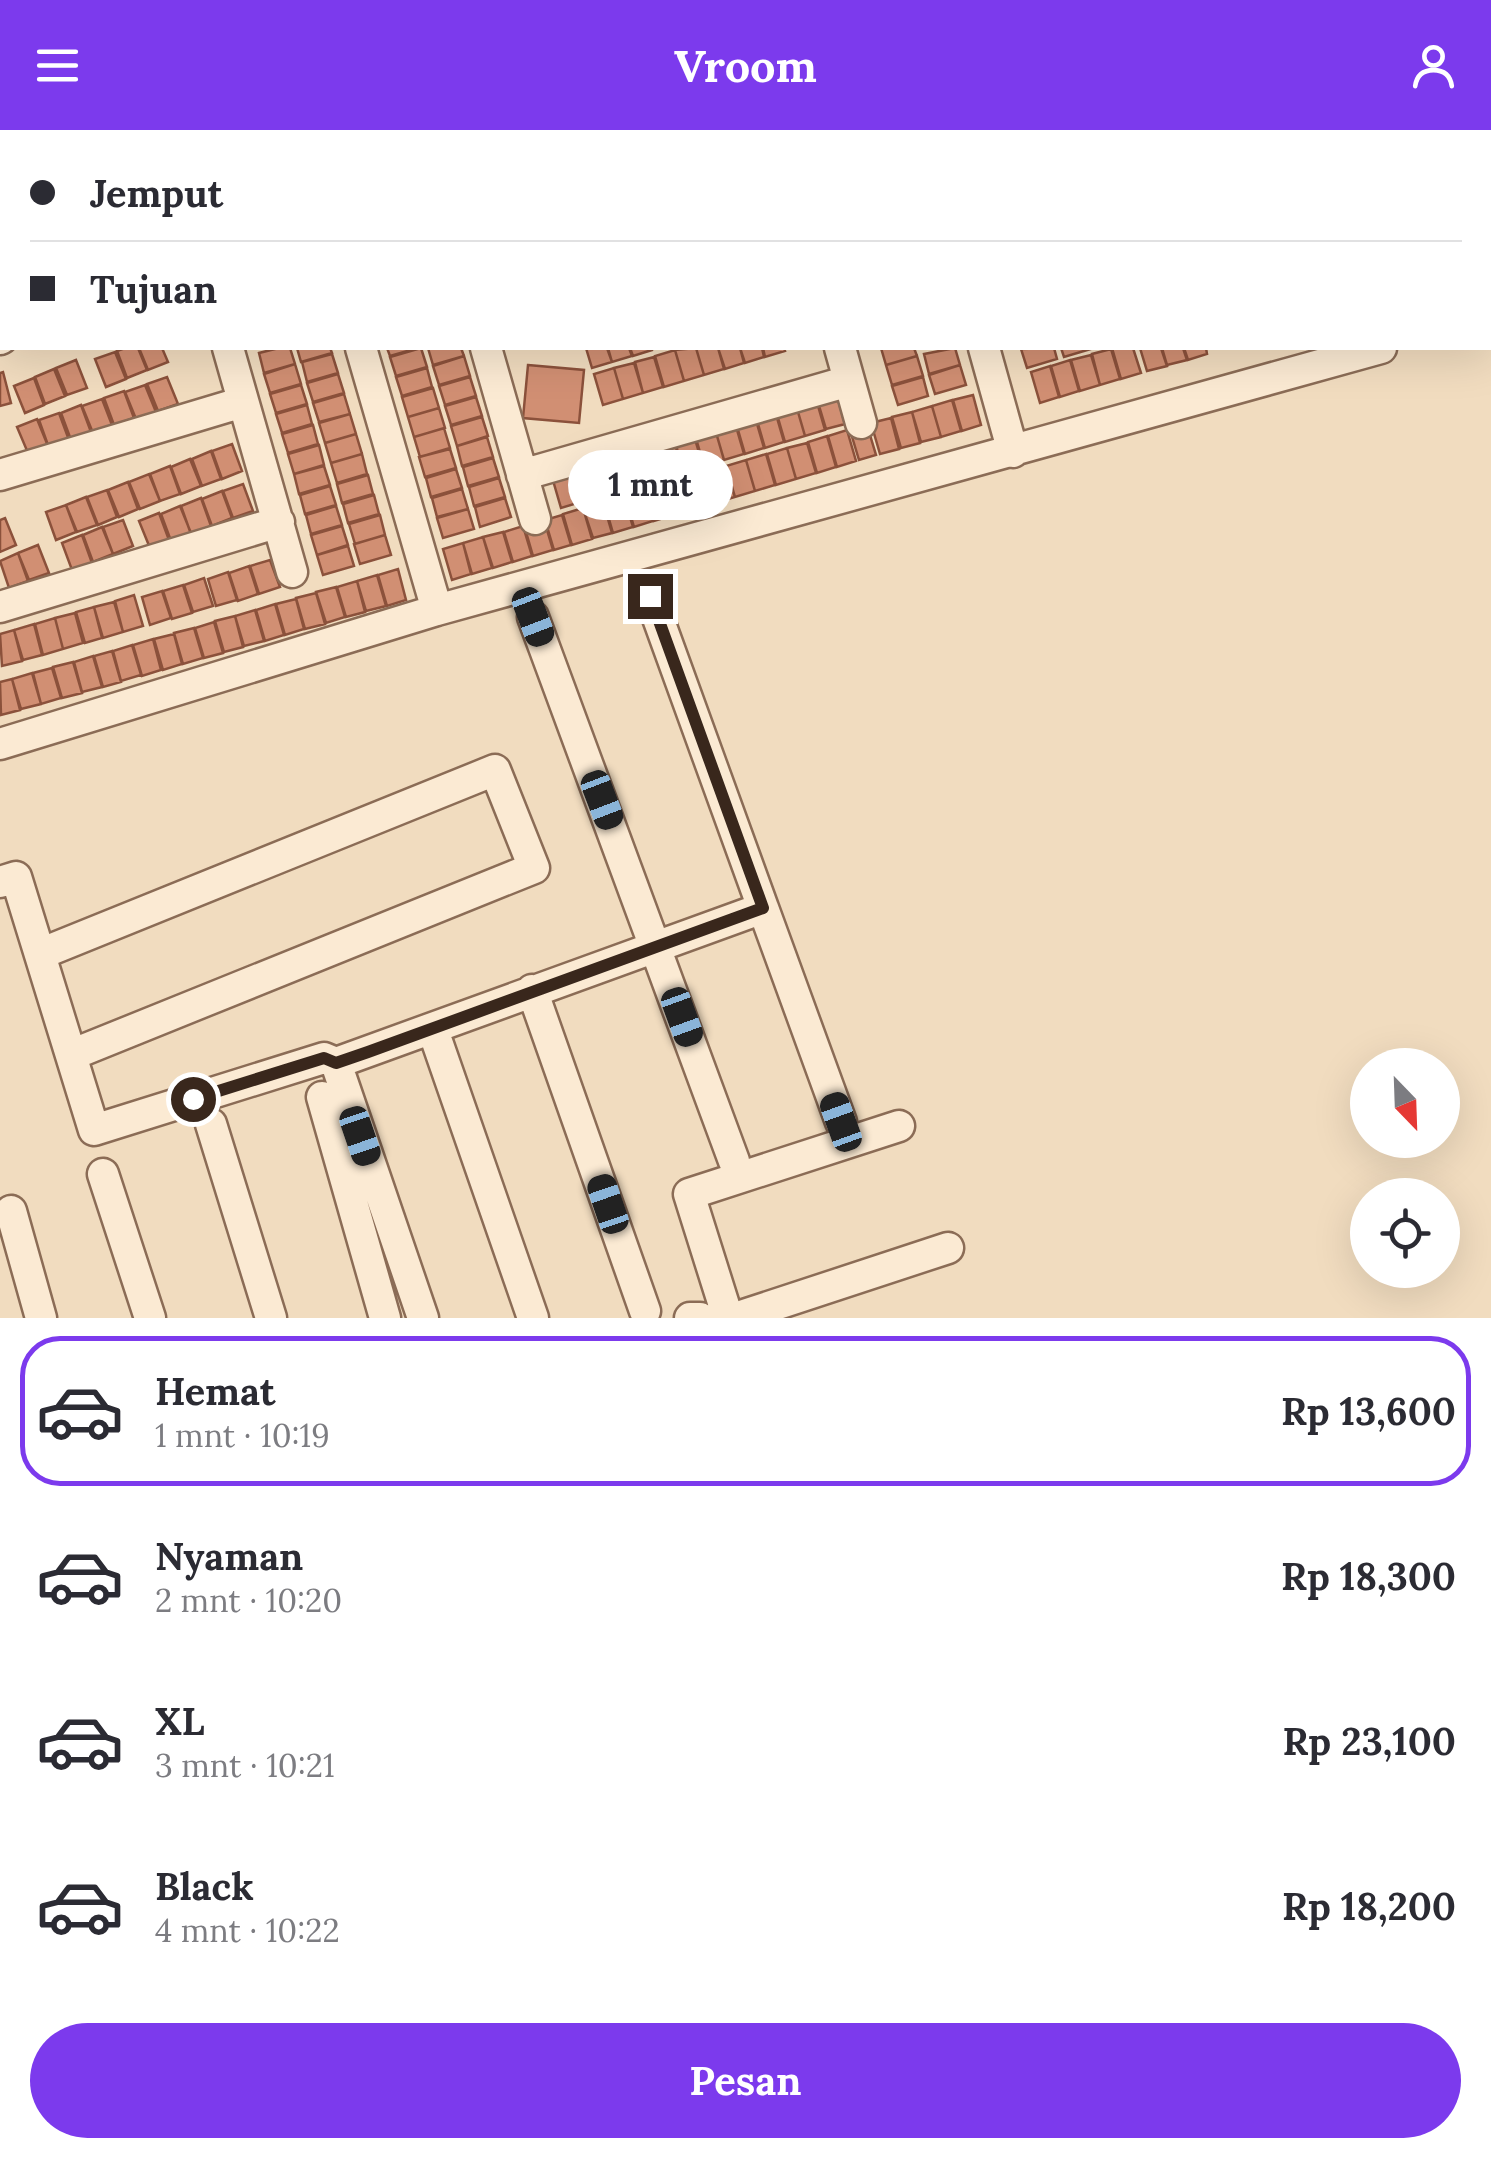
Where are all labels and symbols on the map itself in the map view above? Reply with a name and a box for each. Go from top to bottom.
callout: 1 mnt [568,451,732,521]
route end [628,574,673,619]
car [508,584,558,650]
car [577,767,627,833]
car [658,984,706,1050]
north arrow [1350,1048,1460,1158]
route start [171,1077,216,1122]
car [817,1089,865,1155]
car [336,1103,384,1169]
car [584,1171,632,1237]

